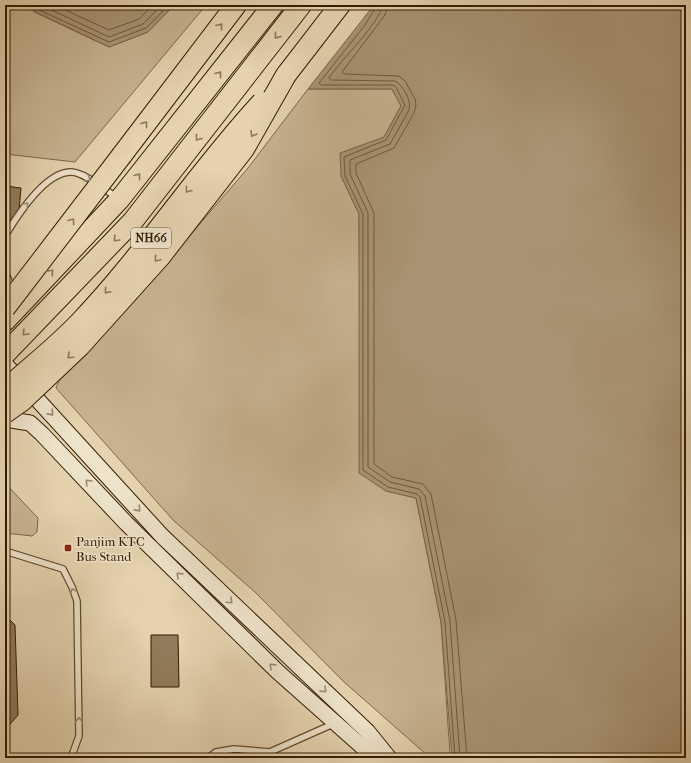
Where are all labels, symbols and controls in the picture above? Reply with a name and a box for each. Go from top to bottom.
one-way arrow [215,23,222,30]
one-way arrow [275,31,282,38]
one-way arrow [214,71,221,78]
one-way arrow [141,121,148,128]
one-way arrow [250,129,257,137]
one-way arrow [195,134,202,141]
one-way arrow [134,173,141,180]
one-way arrow [84,174,91,181]
one-way arrow [186,186,193,193]
one-way arrow [21,202,29,210]
one-way arrow [67,219,74,226]
road number: NH66 [131,228,171,248]
one-way arrow [113,234,121,242]
one-way arrow [155,255,162,262]
one-way arrow [47,269,54,277]
one-way arrow [104,287,111,294]
one-way arrow [22,328,30,336]
one-way arrow [67,351,75,358]
one-way arrow [46,408,53,415]
one-way arrow [85,479,92,487]
one-way arrow [133,505,140,512]
place label: Panjim KTC Bus Stand [76,534,145,564]
marker: Panjim KTC Bus Stand [63,543,73,553]
one-way arrow [176,572,184,580]
one-way arrow [70,587,78,594]
one-way arrow [225,596,233,604]
one-way arrow [269,663,277,671]
one-way arrow [319,685,327,693]
one-way arrow [74,717,83,723]

